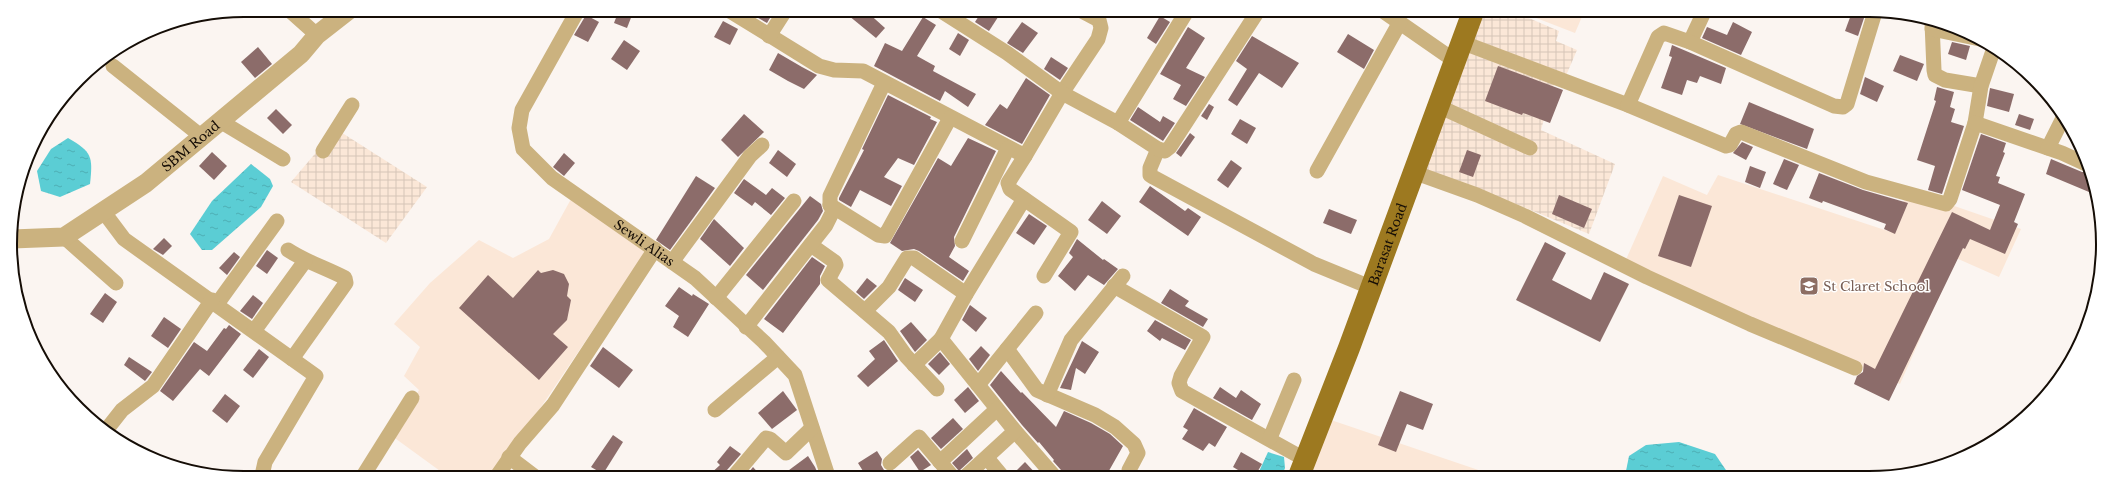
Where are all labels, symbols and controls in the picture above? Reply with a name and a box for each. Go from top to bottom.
street label: SBM Road [158,117,223,175]
street label: Barasat Road [1364,200,1410,288]
street label: Sewli Alias [611,215,678,270]
school or university icon: St Claret School [1798,275,1820,297]
place label: St Claret School [1823,278,1930,295]

